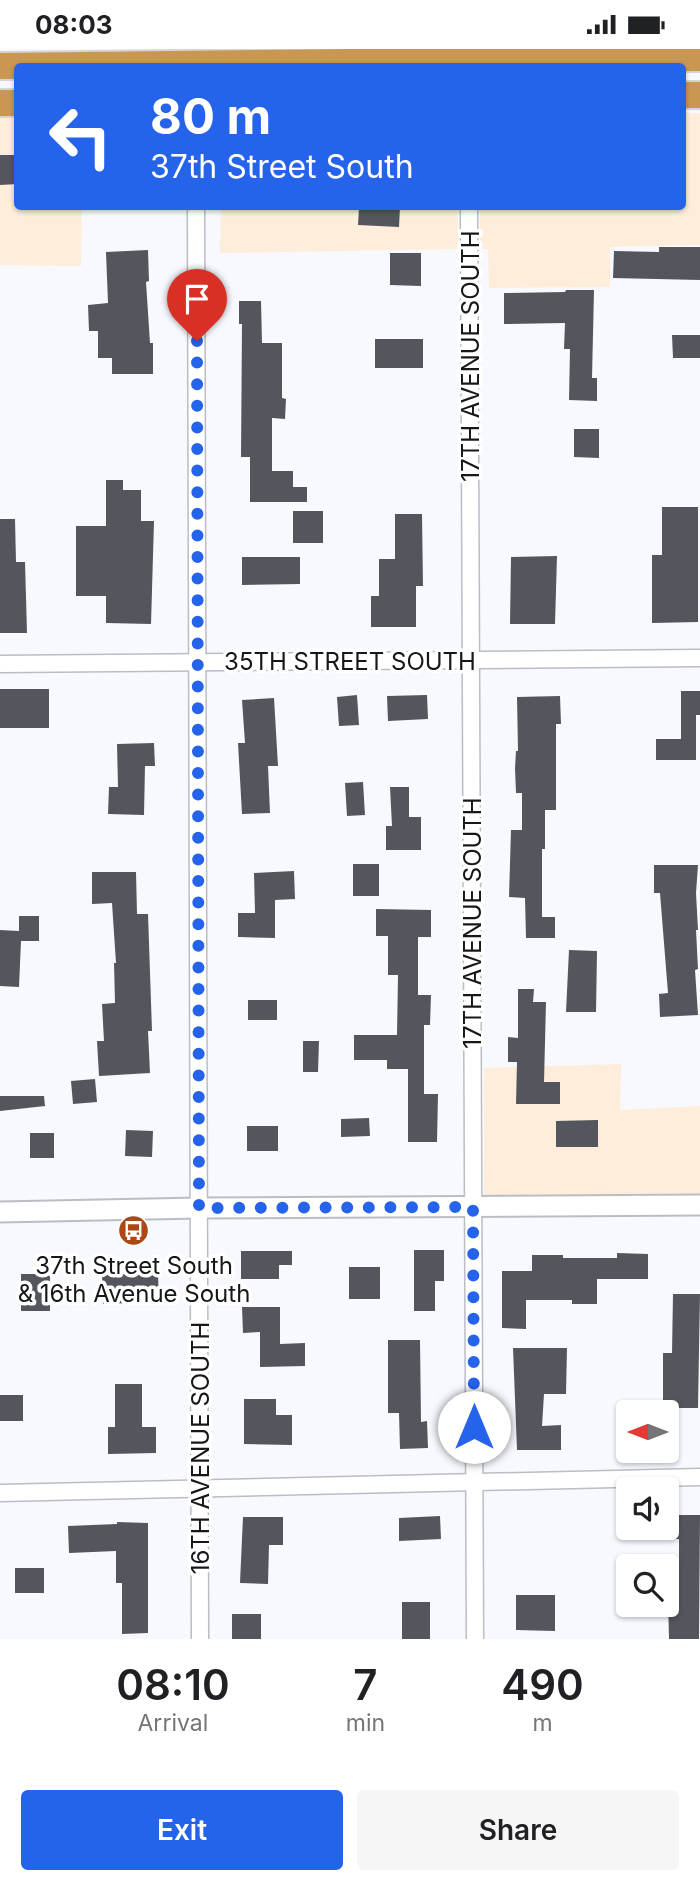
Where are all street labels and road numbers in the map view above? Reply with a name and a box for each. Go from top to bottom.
street label: 17TH AVENUE SOUTH [456,230,485,482]
street label: 35TH STREET SOUTH [224,647,476,676]
street label: 17TH AVENUE SOUTH [458,797,487,1049]
street label: 16TH AVENUE SOUTH [186,1322,215,1574]

